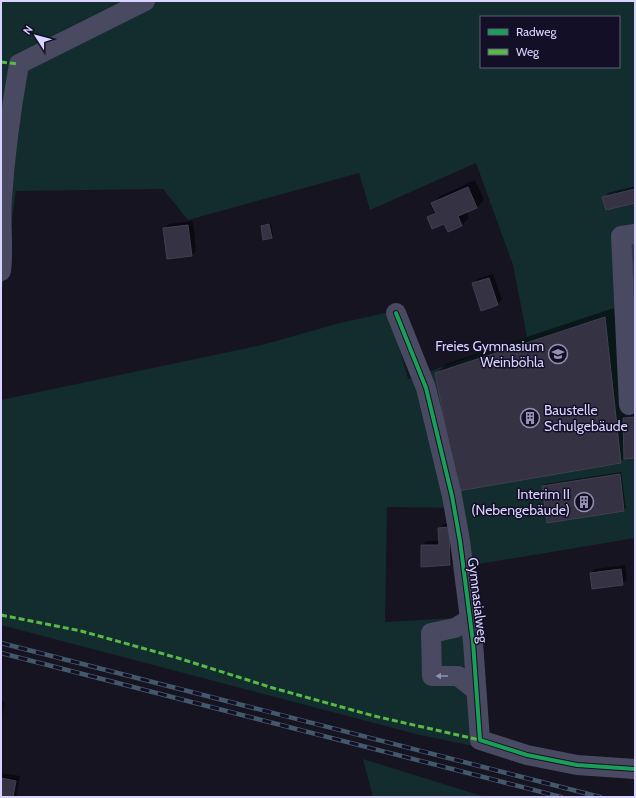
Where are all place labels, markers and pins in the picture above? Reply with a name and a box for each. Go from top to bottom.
place label: Freies Gymnasium Weinböhla [435,337,544,371]
school or university icon: Freies Gymnasium Weinböhla [547,343,569,365]
place label: Baustelle Schulgebäude [544,401,628,435]
building icon: Baustelle Schulgebäude [519,407,541,429]
place label: Interim II (Nebengebäude) [471,485,570,519]
building icon: Interim II (Nebengebäude) [573,491,595,513]

